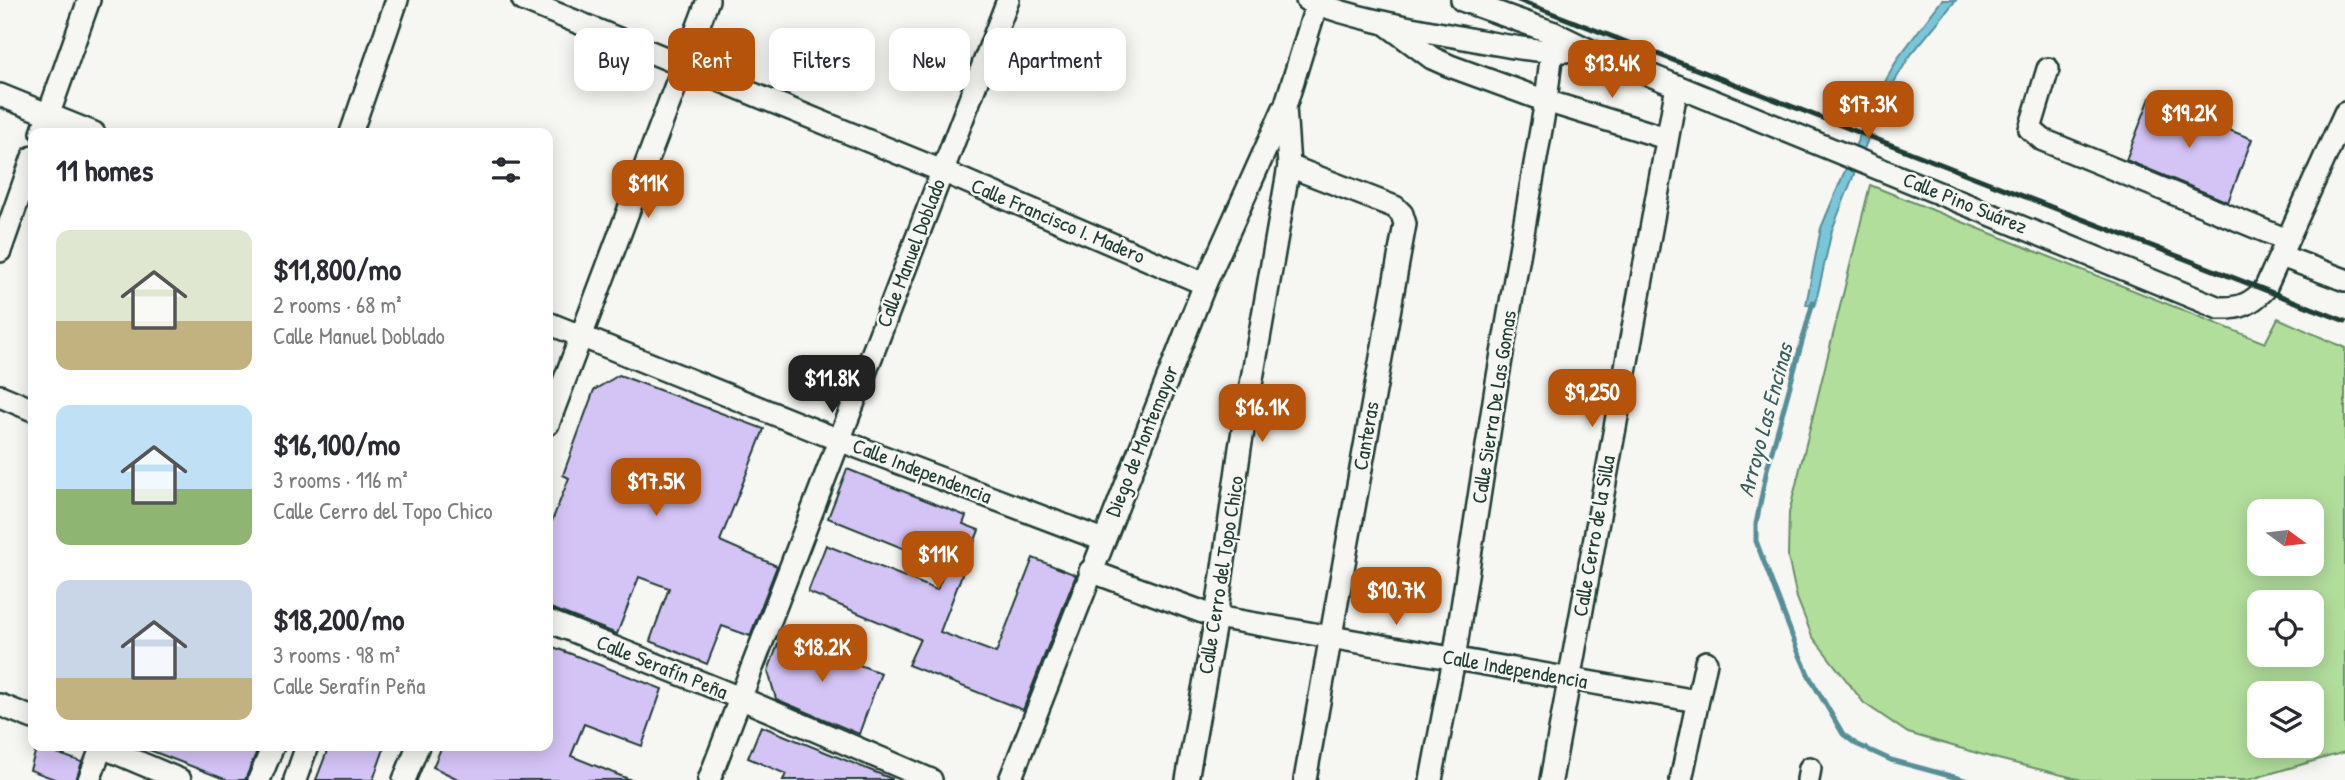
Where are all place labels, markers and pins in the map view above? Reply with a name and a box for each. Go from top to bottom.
pin: $13.4K [1555,41,1669,100]
pin: $17.3K [1811,82,1925,141]
pin: $19.2K [2132,90,2246,150]
pin: $11K [607,160,689,220]
pin: $11.8K [775,356,889,415]
pin: $9,250 [1535,370,1649,429]
pin: $16.1K [1205,384,1319,444]
pin: $17.5K [599,458,713,518]
pin: $11K [897,532,979,591]
pin: $10.7K [1339,568,1453,627]
pin: $18.2K [765,624,879,684]

